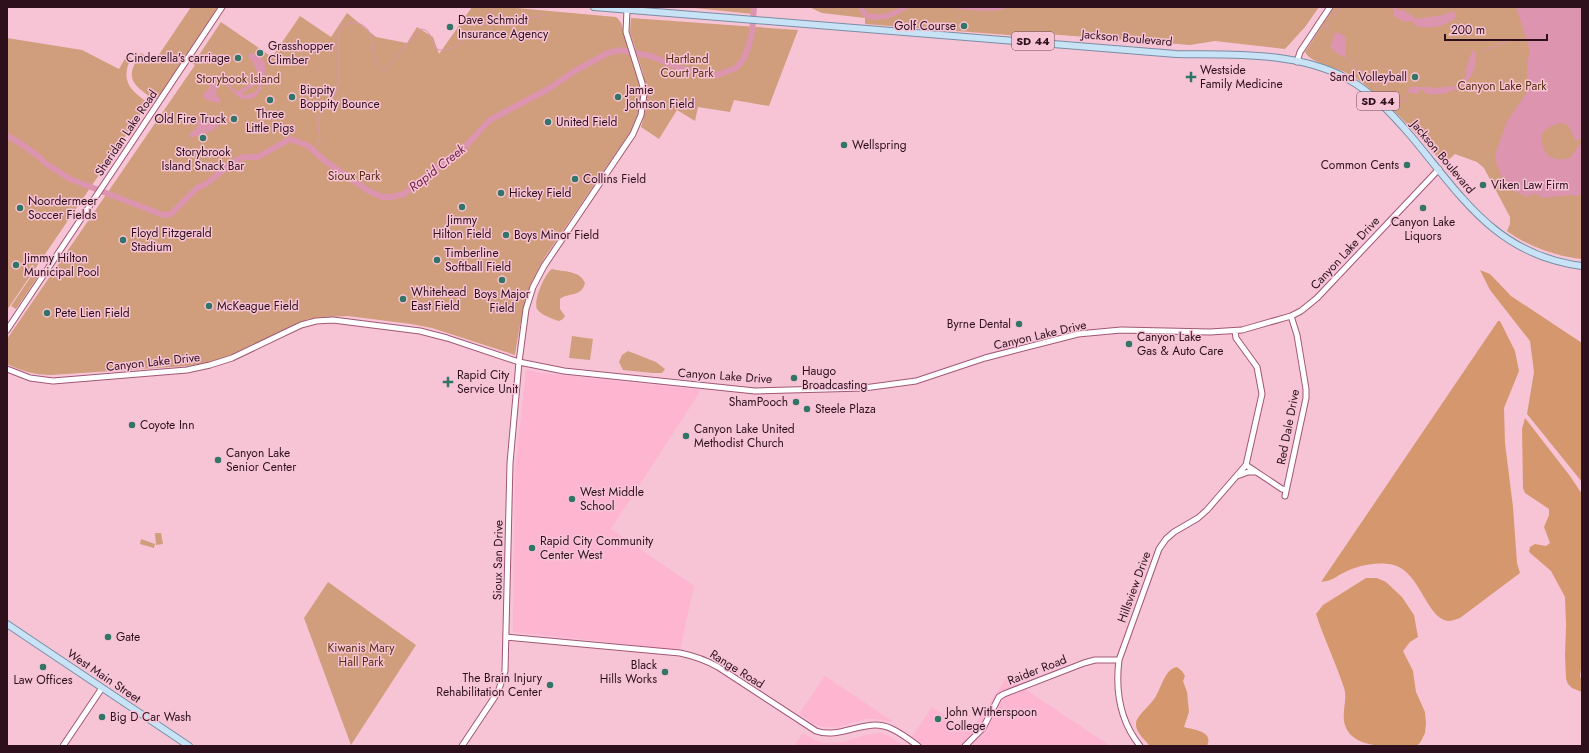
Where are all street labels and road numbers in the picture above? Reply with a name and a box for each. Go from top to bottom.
street label: Jackson Boulevard [1079,25,1173,51]
road number: SD 44 [1012,32,1054,50]
street label: Sheridan Lake Road [90,86,162,180]
road number: SD 44 [1357,92,1399,110]
street label: Jackson Boulevard [1405,115,1479,198]
street label: Canyon Lake Drive [1306,212,1384,294]
street label: Canyon Lake Drive [992,316,1088,354]
street label: Canyon Lake Drive [105,348,201,376]
street label: Canyon Lake Drive [677,364,773,388]
street label: Red Dale Drive [1272,388,1304,466]
street label: Sioux San Drive [488,520,508,600]
street label: Hillsview Drive [1113,549,1155,625]
street label: West Main Street [64,645,145,707]
street label: Range Road [706,645,768,693]
street label: Raider Road [1005,650,1069,690]

